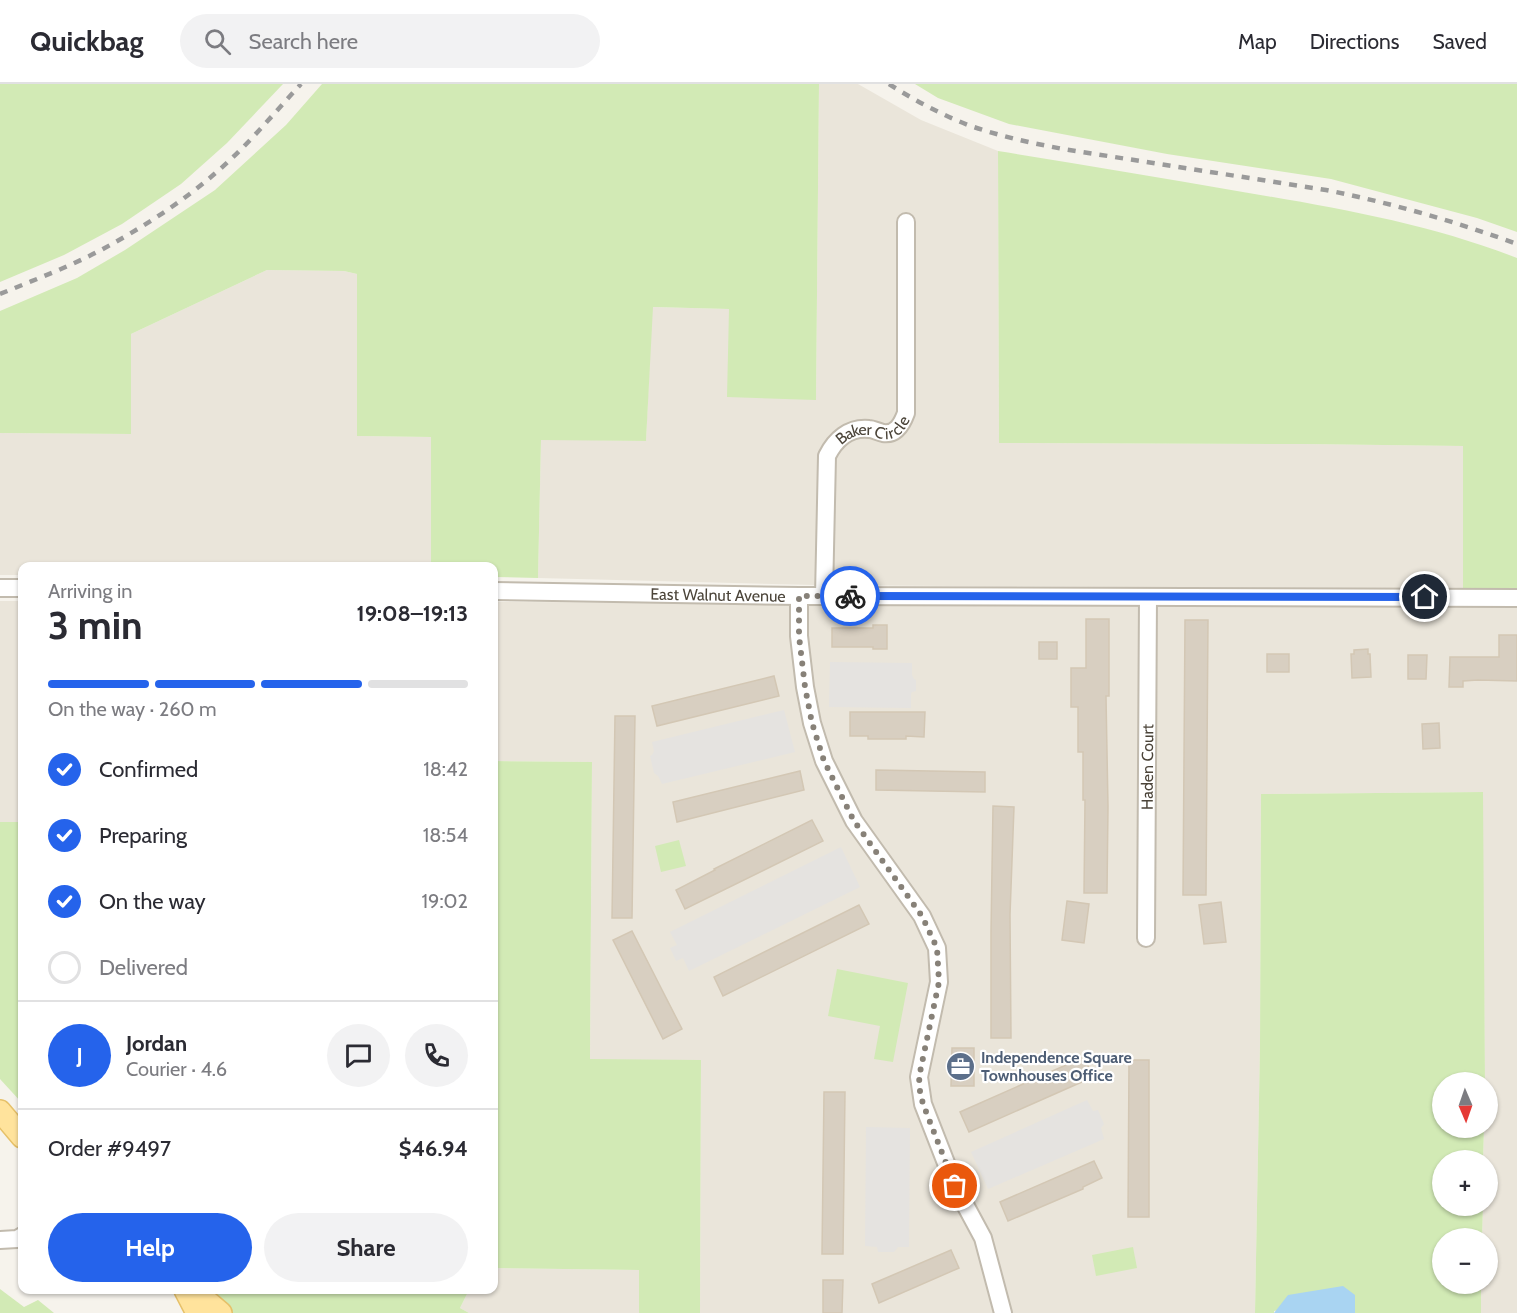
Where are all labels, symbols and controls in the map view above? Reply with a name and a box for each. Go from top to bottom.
search box [180,14,600,68]
text: Quickbag [30,24,144,58]
icon: search [201,25,234,58]
text: Search here [249,28,358,55]
text: Map [1238,29,1277,54]
text: Directions [1310,29,1399,54]
text: Saved [1432,29,1487,54]
street label: Baker Circle [831,412,913,448]
courier [820,566,880,626]
pin [1399,571,1450,622]
text: Arriving in [48,579,132,603]
icon: bike [834,580,867,613]
icon: home [1408,580,1441,613]
street label: East Walnut Avenue [650,584,786,605]
text: 19:08–19:13 [357,600,468,627]
text: 3 min [48,601,143,649]
text: On the way · 260 m [48,697,217,721]
street label: Haden Court [1137,723,1157,810]
icon: check [48,753,81,786]
text: Confirmed [99,756,198,783]
text: 18:42 [423,757,468,781]
icon: check [48,819,81,852]
text: Preparing [99,822,187,849]
text: 18:54 [423,823,468,847]
icon: check [48,885,81,918]
text: On the way [99,888,206,915]
text: 19:02 [422,889,468,913]
text: Delivered [99,954,188,981]
button: chat [327,1024,390,1087]
button: phone [405,1024,468,1087]
text: Jordan [126,1030,187,1057]
text: J [76,1042,83,1069]
place label: Independence Square Townhouses Office [981,1048,1132,1085]
office icon: Independence Square Townhouses Office [944,1050,976,1082]
text: Courier · 4.6 [126,1057,227,1081]
north arrow [1432,1072,1498,1138]
map controls [1432,1072,1498,1294]
text: Order #9497 [48,1135,171,1162]
text: $46.94 [399,1135,468,1162]
button: + [1432,1150,1498,1216]
pin [929,1160,980,1211]
icon: bag [938,1169,971,1202]
button: Help [48,1213,252,1282]
button: Share [264,1213,468,1282]
button: − [1432,1228,1498,1294]

